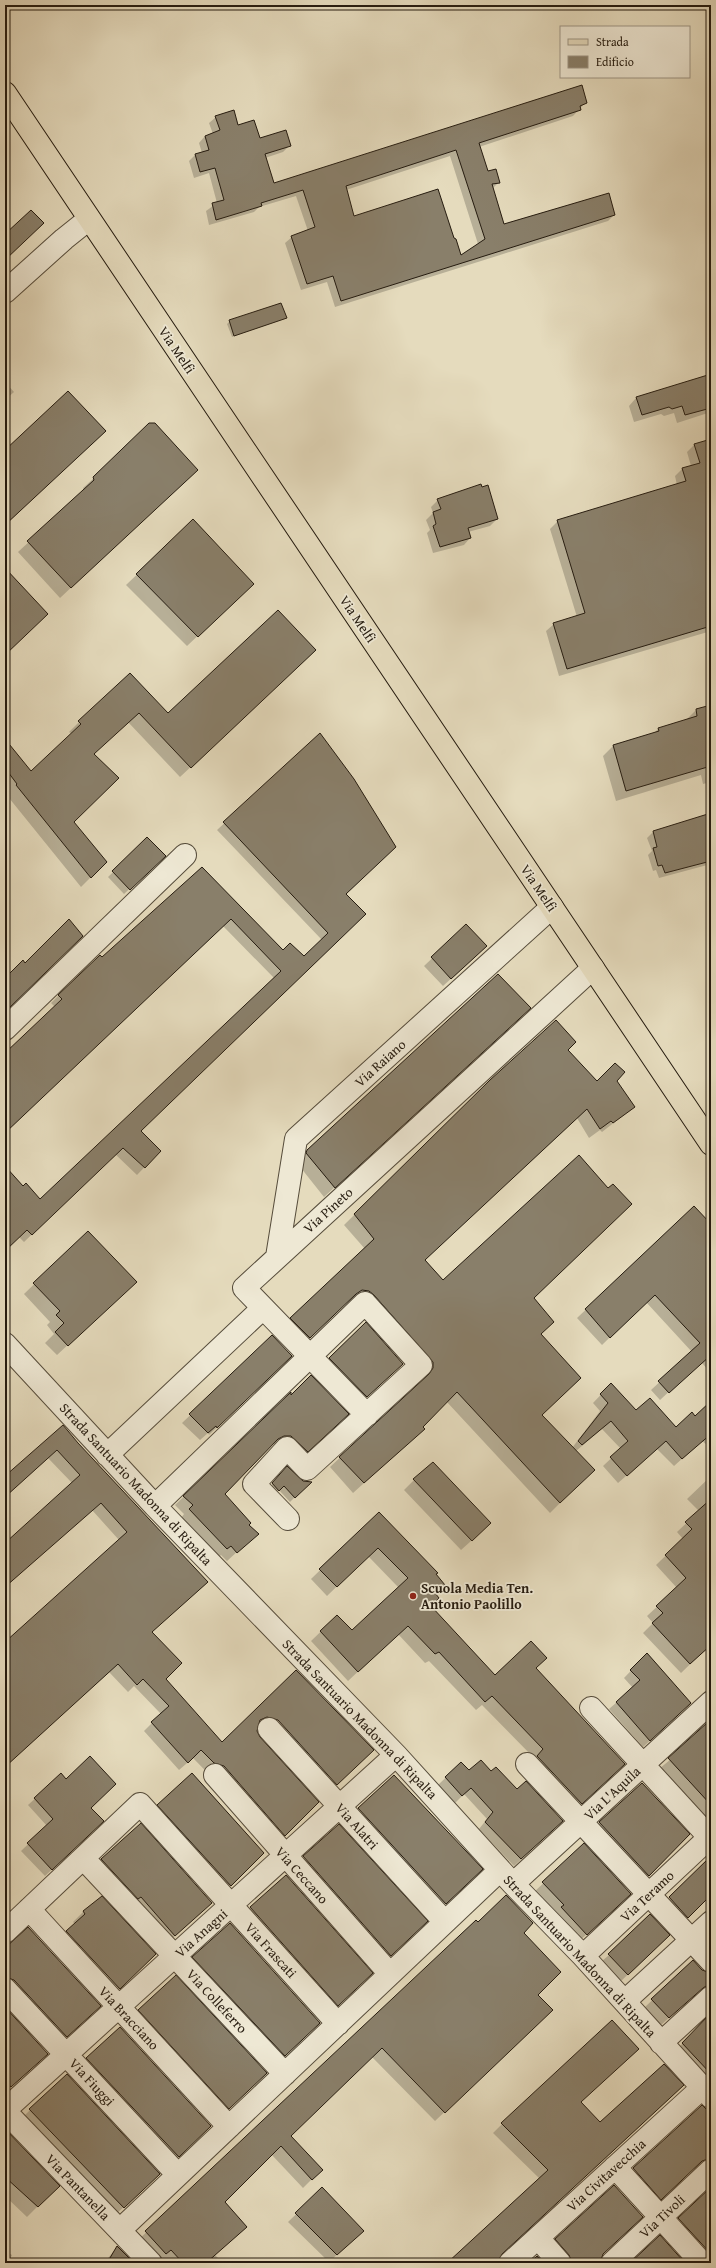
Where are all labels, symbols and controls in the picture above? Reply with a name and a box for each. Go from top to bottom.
legend [560,26,690,78]
text: Strada [596,33,629,50]
text: Edificio [596,53,634,70]
street label: Via Melfi [154,322,200,378]
street label: Via Melfi [335,591,381,647]
street label: Via Melfi [516,860,562,916]
street label: Via Raiano [350,1034,410,1092]
street label: Via Pineto [299,1182,357,1238]
street label: Strada Santuario Madonna di Ripalta [55,1398,217,1570]
place label: Scuola Media Ten. Antonio Paolillo [421,1578,533,1614]
marker: Scuola Media Ten. Antonio Paolillo [408,1591,418,1601]
street label: Strada Santuario Madonna di Ripalta [278,1634,442,1804]
street label: Via L'Aquila [579,1761,645,1825]
street label: Via Alatri [331,1798,383,1854]
street label: Via Ceccano [271,1842,333,1908]
street label: Via Teramo [615,1866,679,1926]
street label: Strada Santuario Madonna di Ripalta [499,1870,661,2042]
street label: Via Anagni [170,1904,232,1962]
street label: Via Frascati [240,1918,302,1982]
street label: Via Colleferro [182,1964,252,2038]
street label: Via Bracciano [94,1982,164,2054]
street label: Via Fiuggi [65,2054,119,2110]
street label: Via Civitavecchia [562,2134,650,2216]
street label: Via Pantanella [41,2149,115,2225]
street label: Via Tivoli [635,2189,689,2243]

